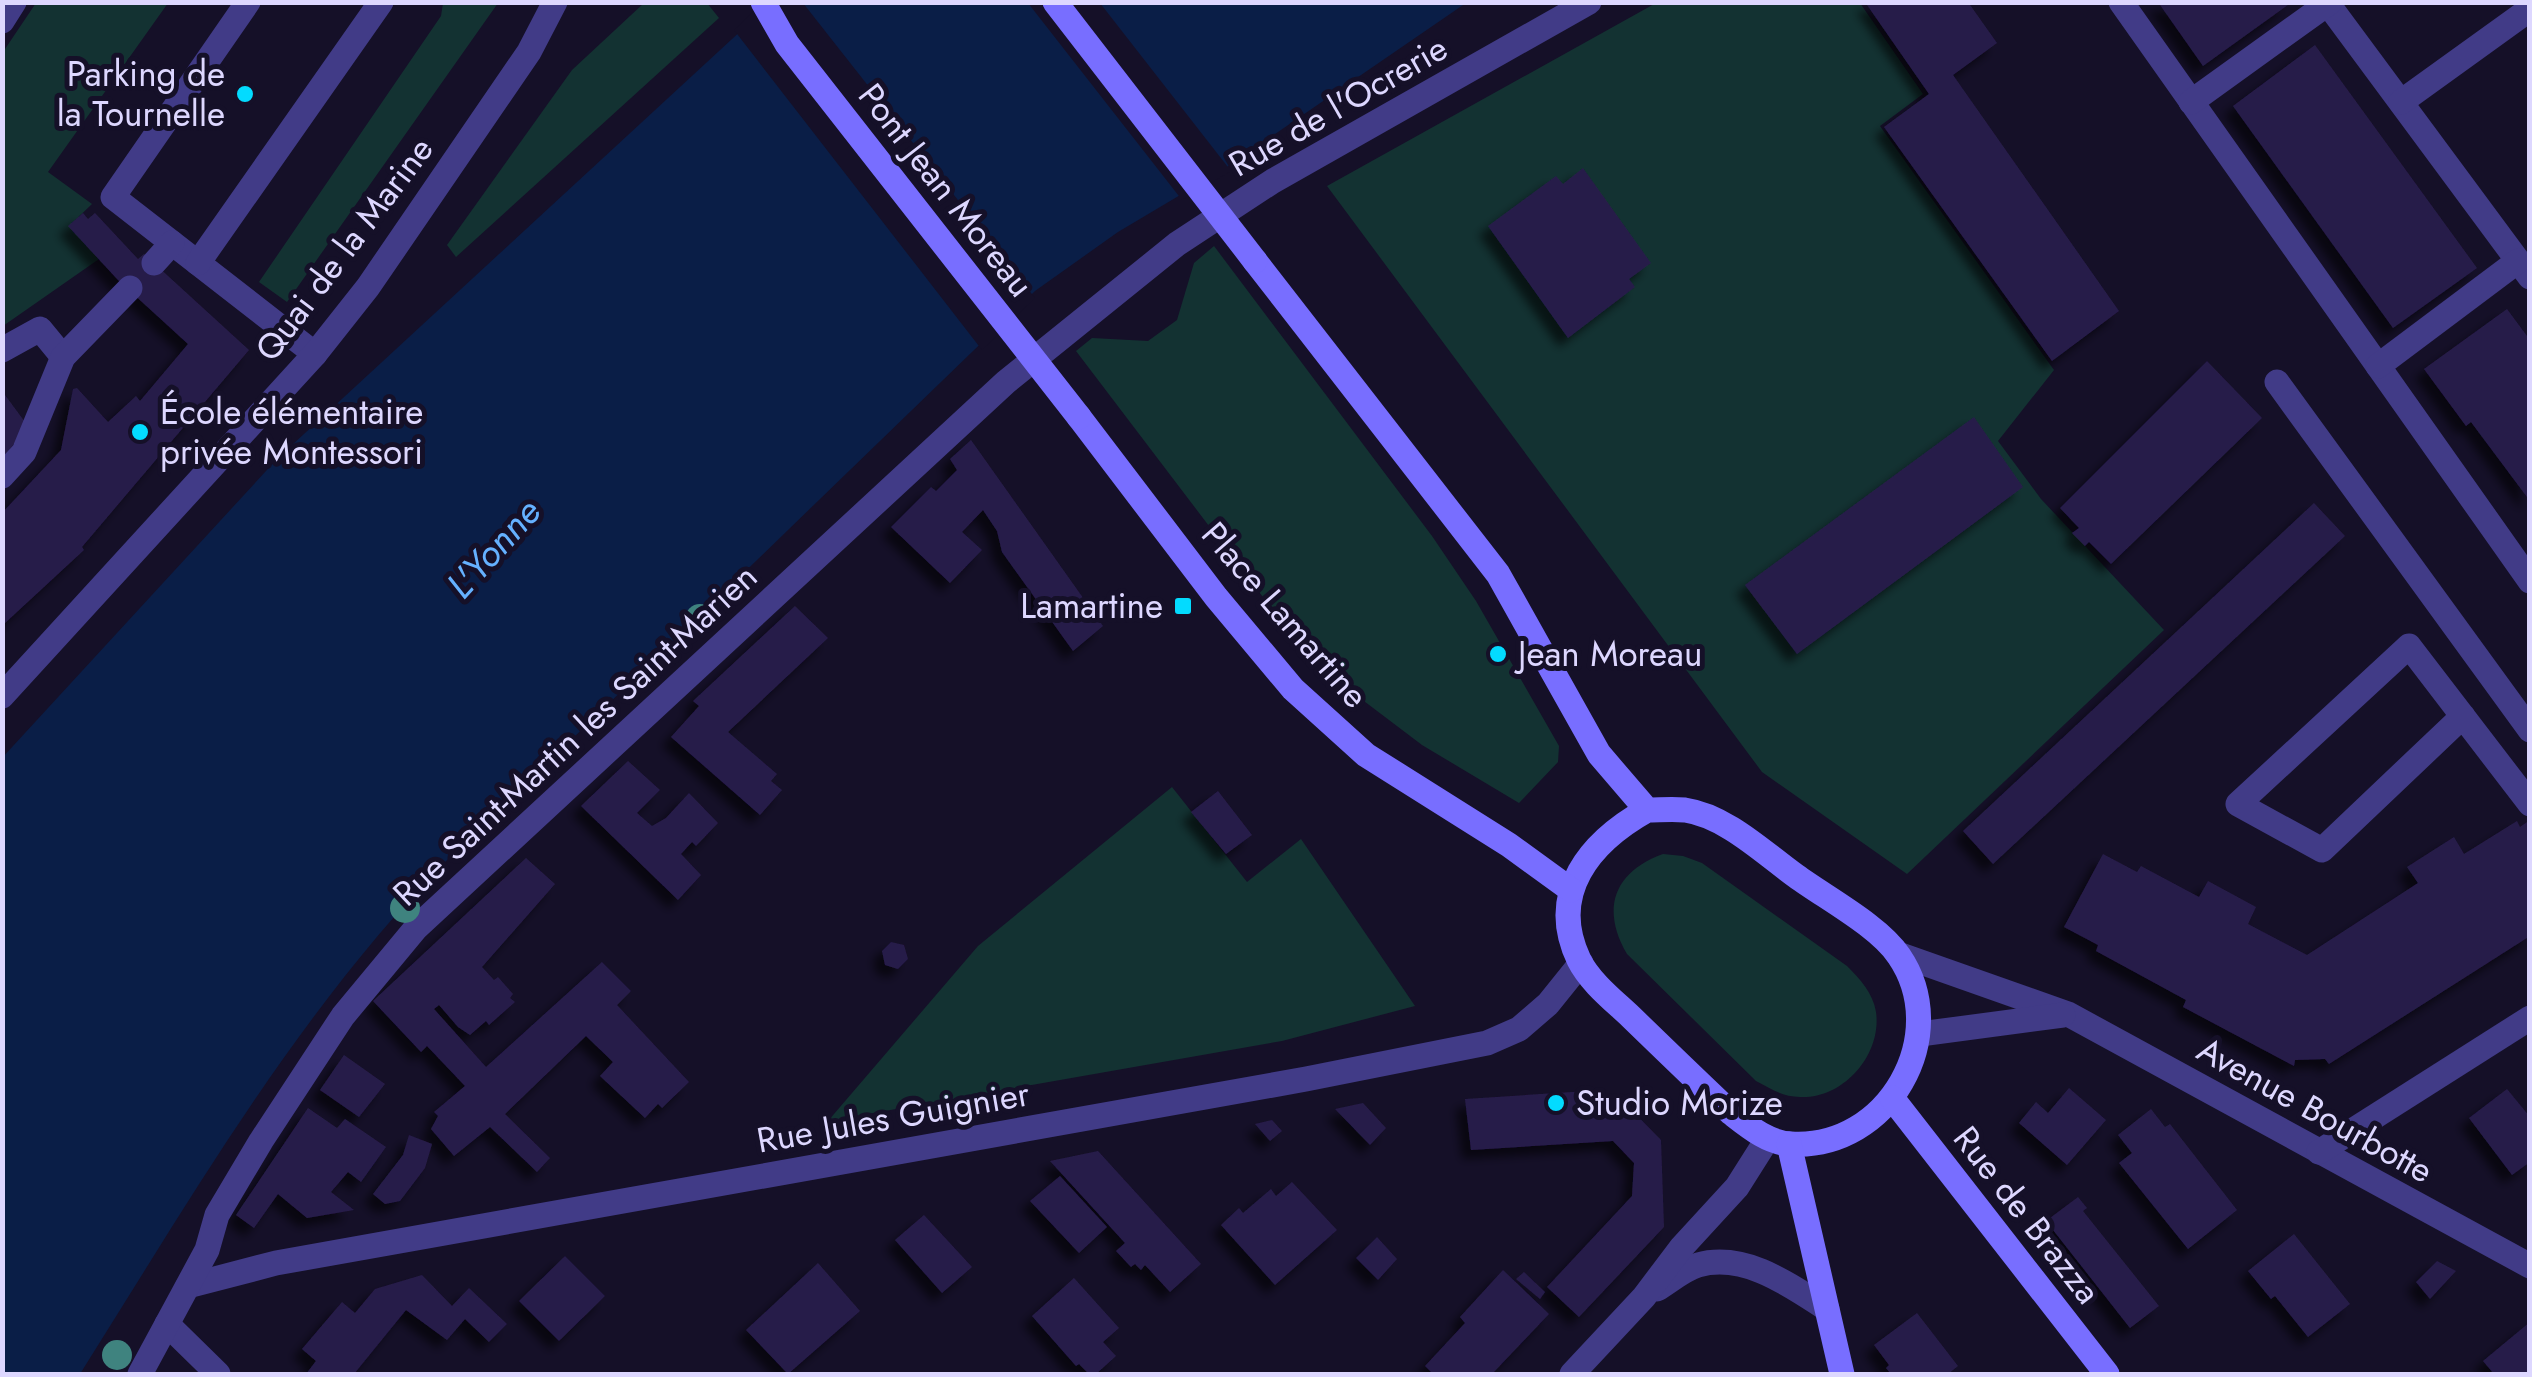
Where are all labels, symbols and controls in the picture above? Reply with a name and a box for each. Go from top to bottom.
street label: Rue de l'Ocrerie [1219,23,1457,189]
place label: Parking de la Tournelle [57,49,225,139]
street label: Pont Jean Moreau [847,73,1045,307]
marker: Parking de la Tournelle [234,83,256,105]
street label: Quai de la Marine [243,127,445,371]
place label: École élémentaire privée Montessori [160,387,423,477]
marker: École élémentaire privée Montessori [129,421,151,443]
water label: L'Yonne [433,486,553,610]
street label: Place Lamartine [1190,511,1380,719]
street label: Rue Saint-Martin les Saint-Marien [382,552,768,918]
place label: Lamartine [1020,581,1163,631]
marker: Lamartine [1172,595,1194,617]
place label: Jean Moreau [1514,629,1702,679]
marker: Jean Moreau [1487,643,1509,665]
street label: Avenue Bourbotte [2188,1025,2442,1195]
street label: Rue Jules Guignier [753,1068,1033,1166]
place label: Studio Morize [1576,1078,1783,1128]
marker: Studio Morize [1545,1092,1567,1114]
street label: Rue de Brazza [1942,1116,2112,1314]

